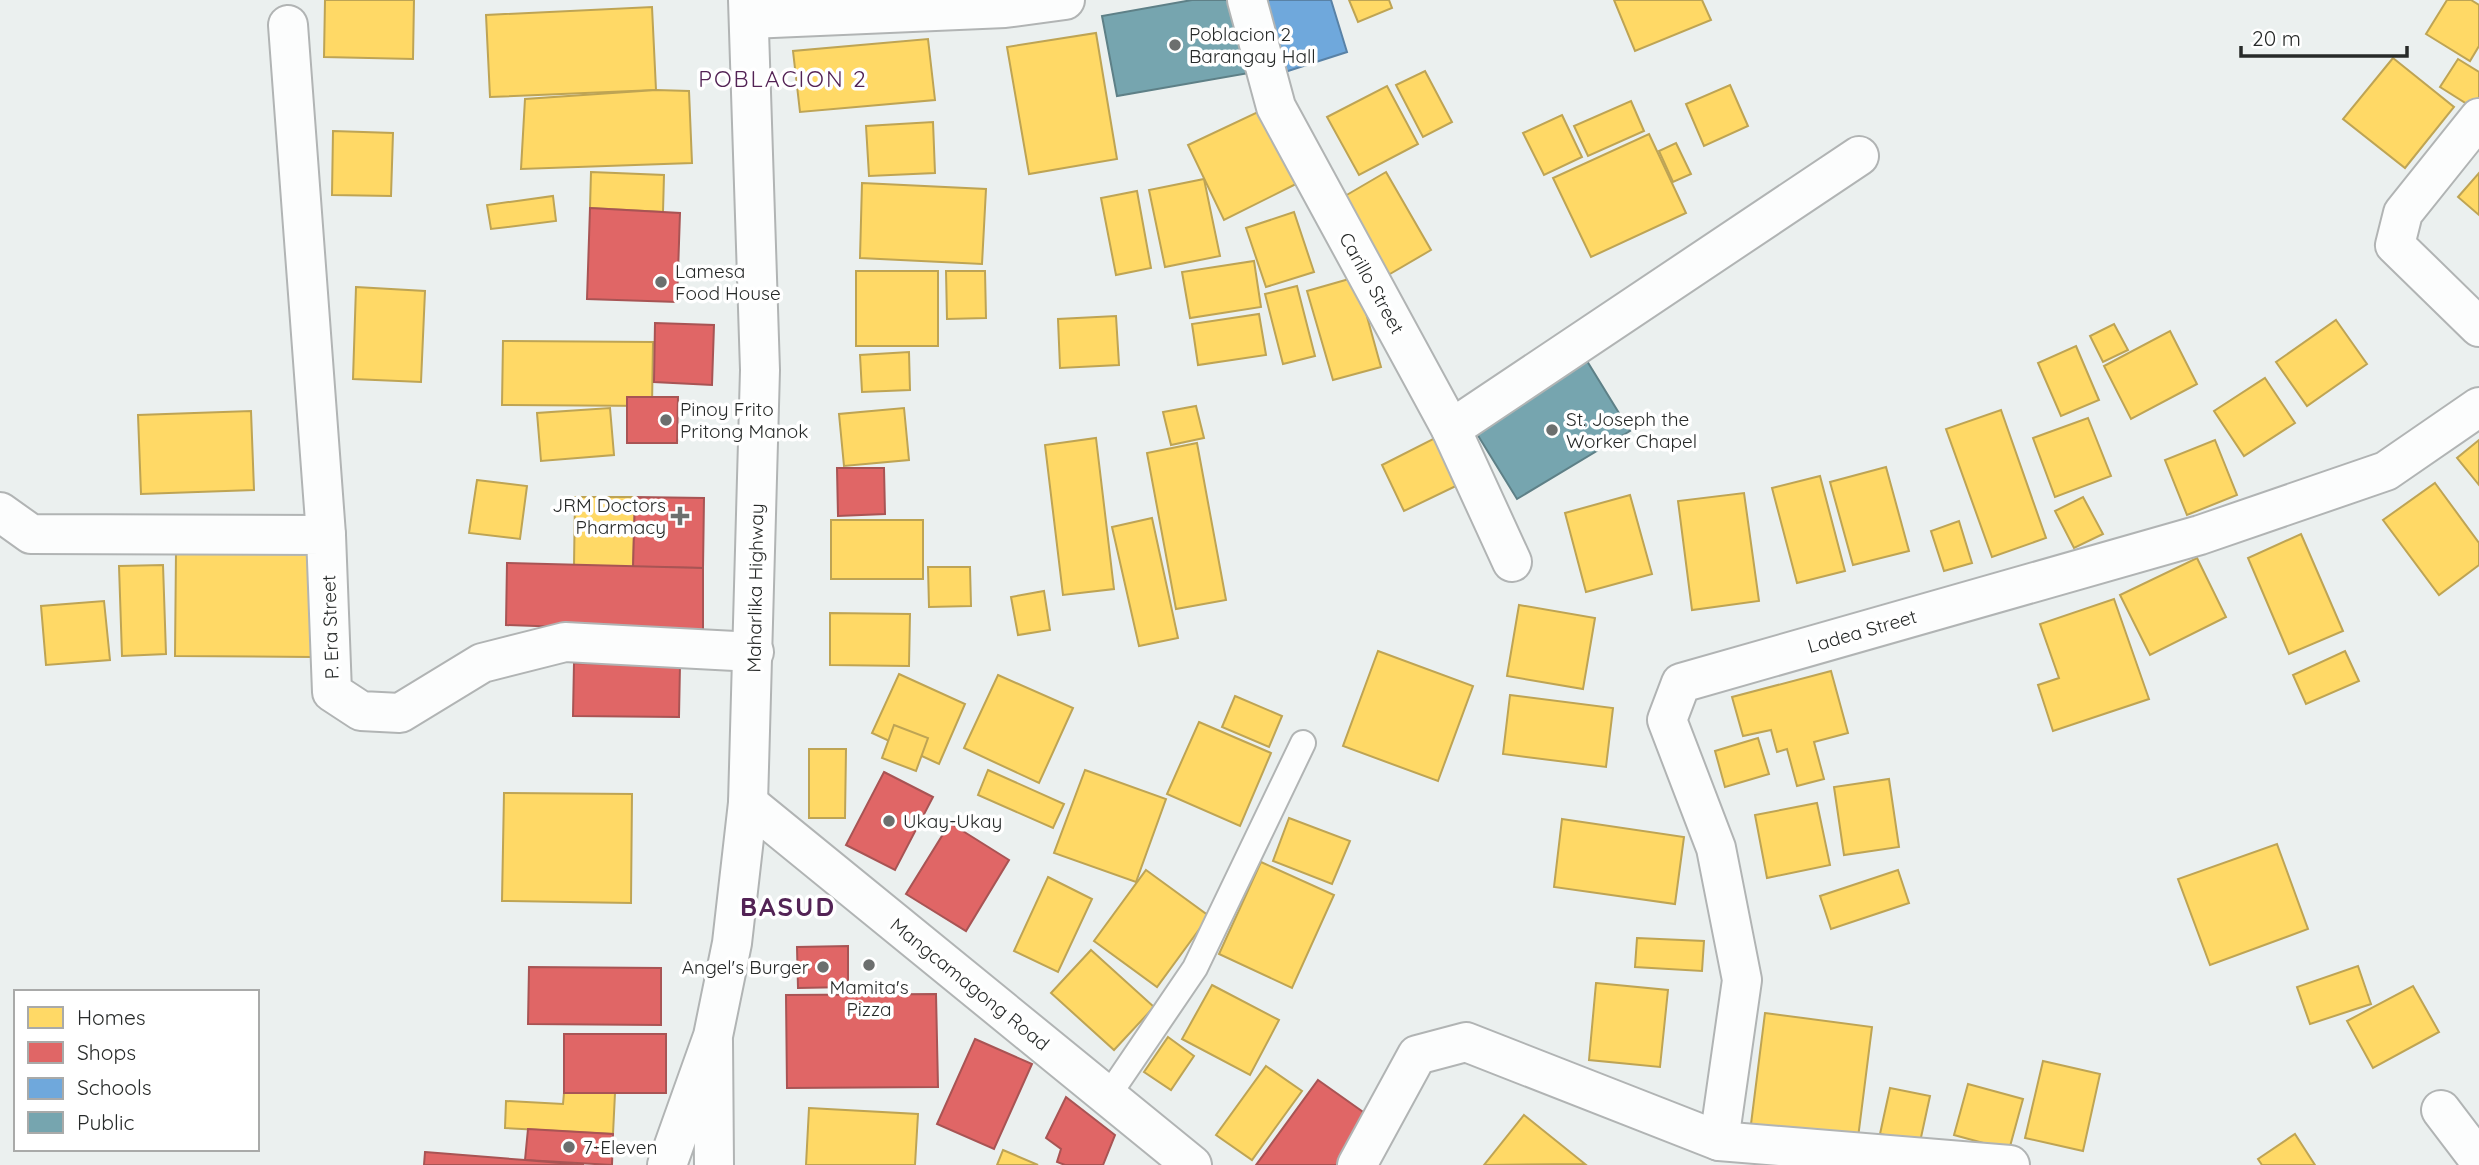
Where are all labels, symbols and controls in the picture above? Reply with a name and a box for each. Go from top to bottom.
scale bar [2241,14,2407,58]
place label: Poblacion 2 Barangay Hall [1189,22,1316,68]
text: 20 m [2252,25,2301,51]
marker: Poblacion 2 Barangay Hall [1167,37,1183,53]
district label: POBLACION 2 [698,64,868,93]
street label: Carillo Street [1334,228,1410,338]
place label: Lamesa Food House [675,259,781,305]
marker: Lamesa Food House [653,274,669,290]
place label: Pinoy Frito Pritong Manok [680,397,808,443]
place label: St. Joseph the Worker Chapel [1566,407,1697,453]
marker: Pinoy Frito Pritong Manok [658,412,674,428]
marker: St. Joseph the Worker Chapel [1544,422,1560,438]
place label: JRM Doctors Pharmacy [552,493,666,539]
street label: Maharlika Highway [742,503,768,673]
marker: JRM Doctors Pharmacy [672,508,688,524]
street label: P. Era Street [316,574,344,680]
street label: Ladea Street [1805,604,1919,658]
place label: Ukay-Ukay [903,809,1002,833]
marker: Ukay-Ukay [881,813,897,829]
district label: BASUD [740,890,836,923]
street label: Mangcamagong Road [886,912,1054,1056]
place label: Angel's Burger [682,955,810,979]
marker: Mamita's Pizza [861,957,877,973]
marker: Angel's Burger [815,959,831,975]
place label: Mamita's Pizza [829,975,909,1021]
legend [14,990,259,1151]
text: Homes [77,1004,146,1030]
text: Shops [77,1039,136,1065]
text: Schools [77,1074,152,1100]
text: Public [77,1109,134,1135]
place label: 7-Eleven [583,1135,657,1159]
marker: 7-Eleven [561,1139,577,1155]

